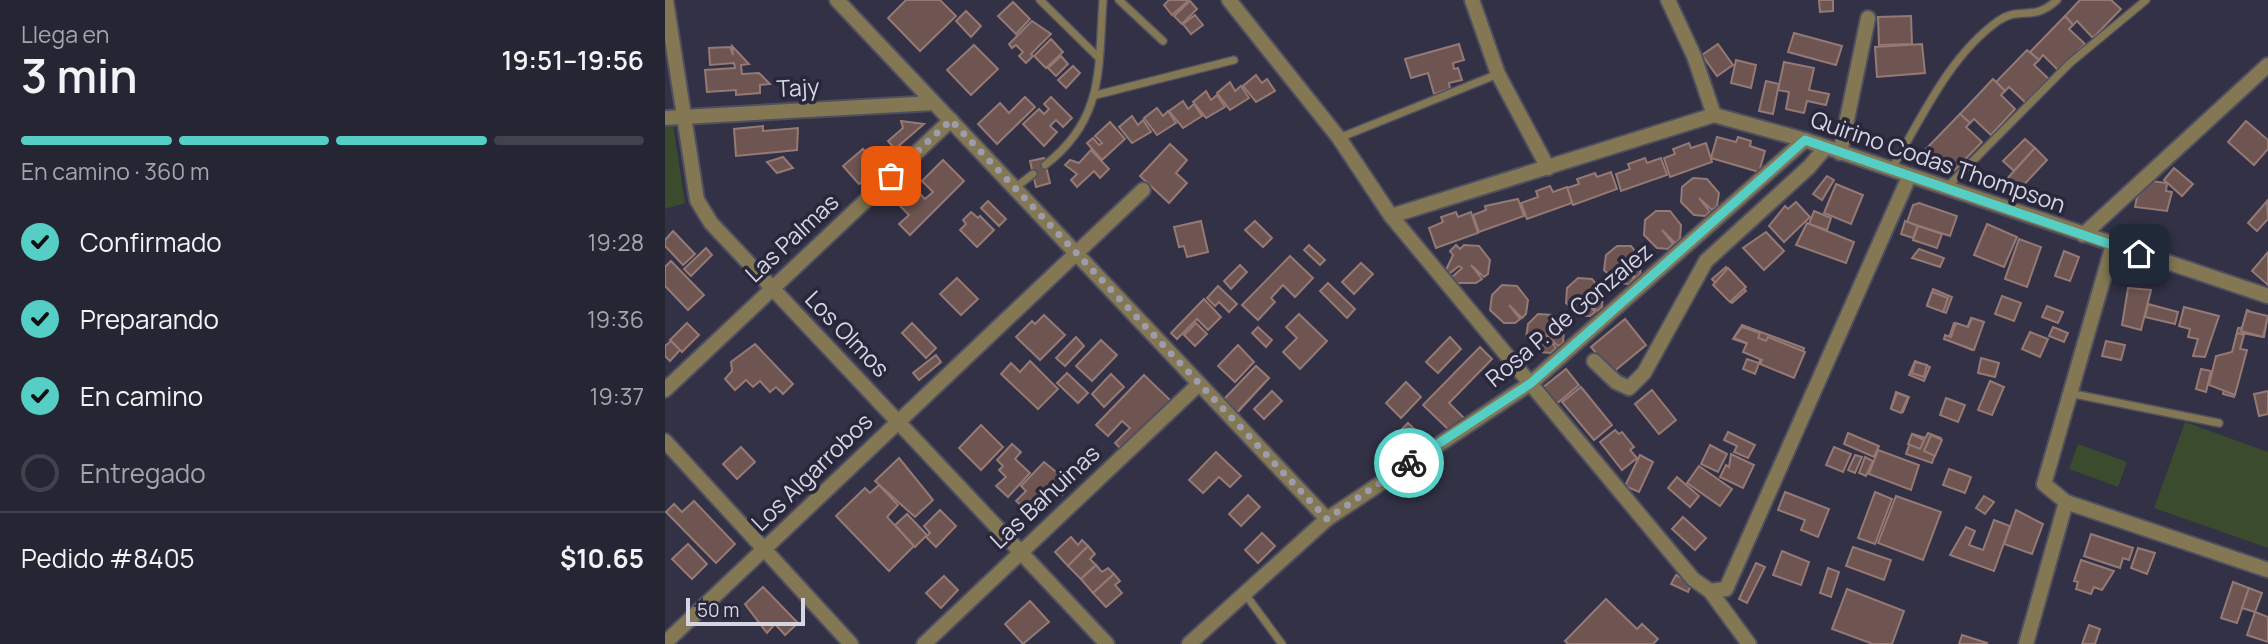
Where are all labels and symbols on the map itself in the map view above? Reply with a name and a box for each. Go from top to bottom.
street label: Tajy [776,70,820,104]
street label: Quirino Codas Thompson [1807,102,2070,220]
pin [861,146,921,206]
street label: Las Palmas [738,186,845,289]
pin [2109,224,2169,284]
street label: Rosa P. de Gonzalez [1478,235,1659,394]
street label: Los Olmos [798,283,897,384]
street label: Los Algarrobos [744,405,879,537]
courier [1374,428,1444,498]
street label: Las Bahuinas [982,437,1106,555]
scale bar [686,595,805,627]

